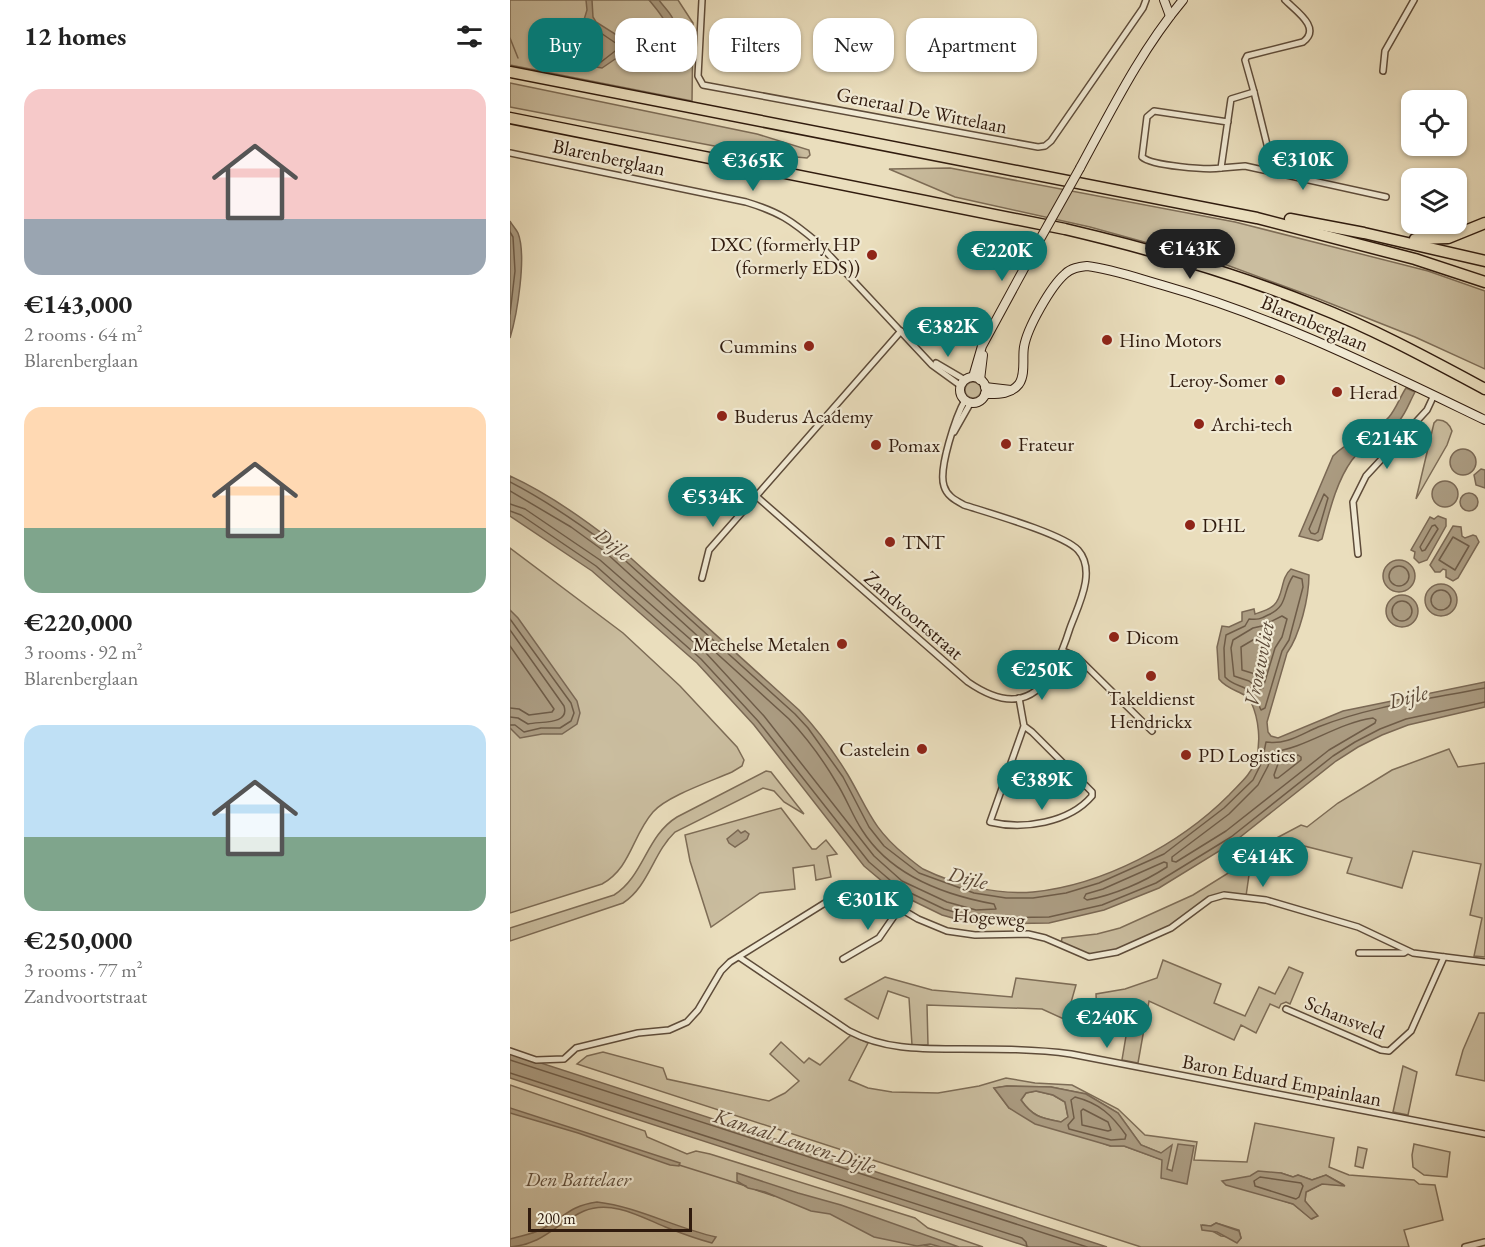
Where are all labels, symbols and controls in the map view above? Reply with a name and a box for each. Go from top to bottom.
chip: Buy [528,18,603,72]
chip: Rent [615,18,697,72]
chip: Filters [709,18,801,72]
chip: New [813,18,894,72]
chip: Apartment [906,18,1037,72]
text: 12 homes [24,19,126,53]
icon: filters [453,20,486,53]
street label: Generaal De Wittelaan [834,81,1010,139]
map controls [1401,90,1467,234]
button: locate [1401,90,1467,156]
icon: home [201,128,309,236]
street label: Blarenberglaan [550,132,668,182]
pin: €310K [1261,140,1345,191]
pin: €365K [711,141,795,192]
text: €310K [1272,146,1334,172]
text: €365K [722,147,784,173]
button: layers [1401,168,1467,234]
pin: €143K [1148,229,1232,280]
place label: DXC (formerly HP (formerly EDS)) [710,231,860,280]
pin: €220K [960,231,1044,282]
text: €143K [1159,235,1221,261]
text: €220K [971,237,1033,263]
marker: DXC (formerly HP (formerly EDS)) [865,248,879,262]
text: €143,000 [24,287,132,321]
street label: Blarenberglaan [1257,289,1373,357]
pin: €382K [906,307,990,358]
text: €382K [917,313,979,339]
text: 2 rooms · 64 m² [24,321,143,347]
place label: Hino Motors [1119,327,1221,353]
place label: Cummins [719,333,797,359]
marker: Hino Motors [1100,333,1114,347]
marker: Cummins [802,339,816,353]
text: Blarenberglaan [24,347,138,373]
place label: Leroy-Somer [1169,367,1268,393]
marker: Leroy-Somer [1273,373,1287,387]
place label: Herad [1349,379,1399,405]
marker: Herad [1330,385,1344,399]
place label: Buderus Academy [734,403,873,429]
marker: Buderus Academy [715,409,729,423]
place label: Archi-tech [1210,411,1293,437]
marker: Archi-tech [1192,417,1206,431]
pin: €214K [1345,419,1429,470]
text: €214K [1356,425,1418,451]
place label: Frateur [1018,431,1075,457]
place label: Pomax [888,432,940,458]
marker: Frateur [999,437,1013,451]
marker: Pomax [869,438,883,452]
icon: home [201,446,309,554]
pin: €534K [671,477,755,528]
text: €534K [682,483,744,509]
place label: DHL [1202,512,1245,538]
marker: DHL [1183,518,1197,532]
water label: Dijle [588,520,638,567]
place label: TNT [902,529,945,555]
marker: TNT [883,535,897,549]
street label: Zandvoortstraat [859,565,970,666]
text: €220,000 [24,605,132,639]
water label: Vrouwvliet [1237,618,1280,709]
place label: Dicom [1126,624,1180,650]
marker: Dicom [1107,630,1121,644]
place label: Mechelse Metalen [693,631,830,657]
marker: Mechelse Metalen [835,637,849,651]
text: 3 rooms · 92 m² [24,639,143,665]
pin: €250K [1000,650,1084,701]
text: €250K [1011,656,1073,682]
text: Blarenberglaan [24,665,138,691]
marker: Takeldienst Hendrickx [1144,669,1158,683]
water label: Dijle [1384,678,1432,715]
place label: Takeldienst Hendrickx [1107,685,1195,734]
place label: Castelein [839,736,910,762]
marker: Castelein [915,742,929,756]
place label: PD Logistics [1198,742,1296,768]
marker: PD Logistics [1179,748,1193,762]
pin: €389K [1000,760,1084,811]
icon: home [201,764,309,872]
text: €389K [1011,766,1073,792]
pin: €414K [1221,837,1305,888]
text: €414K [1232,843,1294,869]
water label: Dijle [944,859,992,896]
pin: €301K [826,880,910,931]
text: €301K [837,886,899,912]
street label: Hogeweg [952,902,1026,933]
text: €250,000 [24,923,132,957]
text: 3 rooms · 77 m² [24,957,143,983]
text: Zandvoortstraat [24,983,147,1009]
street label: Schansveld [1301,989,1389,1045]
pin: €240K [1065,998,1149,1049]
text: €240K [1076,1004,1138,1030]
street label: Baron Eduard Empainlaan [1180,1048,1384,1112]
water label: Kanaal Leuven-Dijle [710,1101,880,1180]
park label: Den Battelaer [524,1166,632,1192]
scale bar [528,1205,692,1232]
text: 200 m [537,1208,576,1229]

